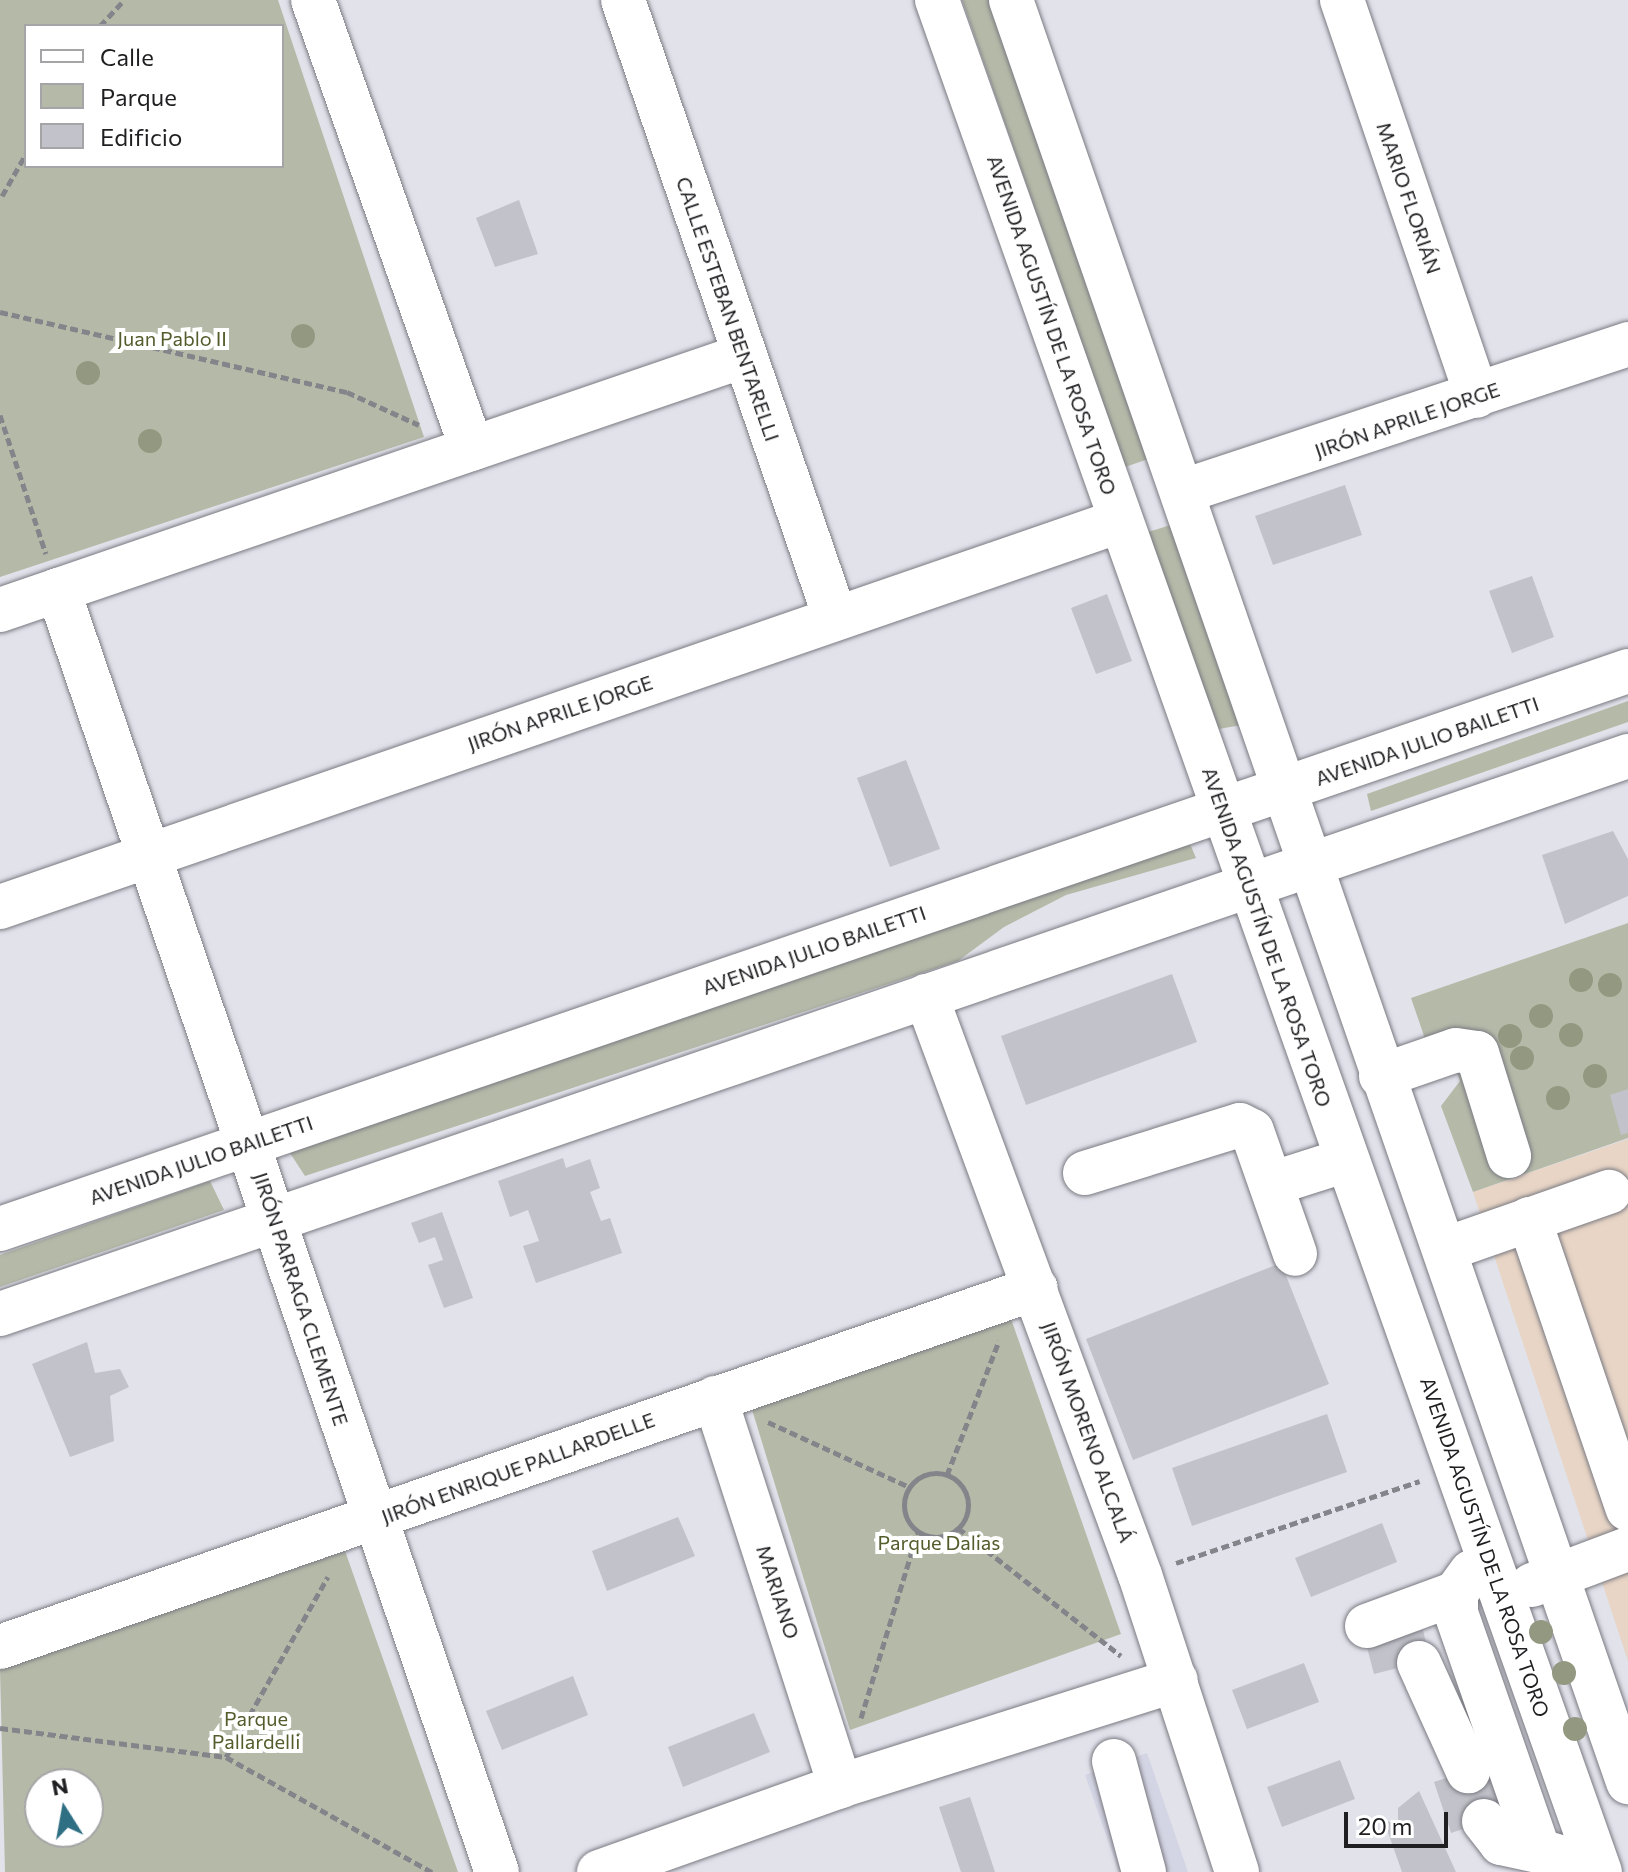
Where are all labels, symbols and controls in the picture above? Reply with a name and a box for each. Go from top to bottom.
legend [24,24,284,168]
text: Calle [100,42,154,71]
text: Parque [100,82,177,111]
street label: MARIO FLORIÁN [1372,119,1446,277]
text: Edificio [100,122,182,151]
street label: AVENIDA AGUSTÍN DE LA ROSA TORO [982,152,1122,498]
street label: CALLE ESTEBAN BENTARELLI [671,174,785,444]
park label: Juan Pablo II [117,326,227,350]
street label: JIRÓN APRILE JORGE [1311,377,1503,463]
street label: JIRÓN APRILE JORGE [464,670,656,756]
street label: AVENIDA JULIO BAILETTI [1312,691,1542,791]
street label: AVENIDA AGUSTÍN DE LA ROSA TORO [1197,764,1337,1110]
street label: AVENIDA JULIO BAILETTI [699,900,929,1000]
street label: AVENIDA JULIO BAILETTI [86,1110,316,1210]
street label: JIRÓN PARRAGA CLEMENTE [249,1169,353,1429]
street label: JIRÓN MORENO ALCALÁ [1037,1318,1139,1546]
street label: AVENIDA AGUSTÍN DE LA ROSA TORO [1415,1374,1555,1720]
street label: JIRÓN ENRIQUE PALLARDELLE [378,1407,658,1529]
park label: Parque Dalias [878,1530,1000,1554]
street label: MARIANO [752,1542,804,1642]
park label: Parque Pallardelli [212,1706,300,1753]
north arrow [24,1768,104,1848]
text: N [49,1771,70,1801]
scale bar [1348,1796,1452,1846]
text: 20 m [1358,1811,1412,1840]

